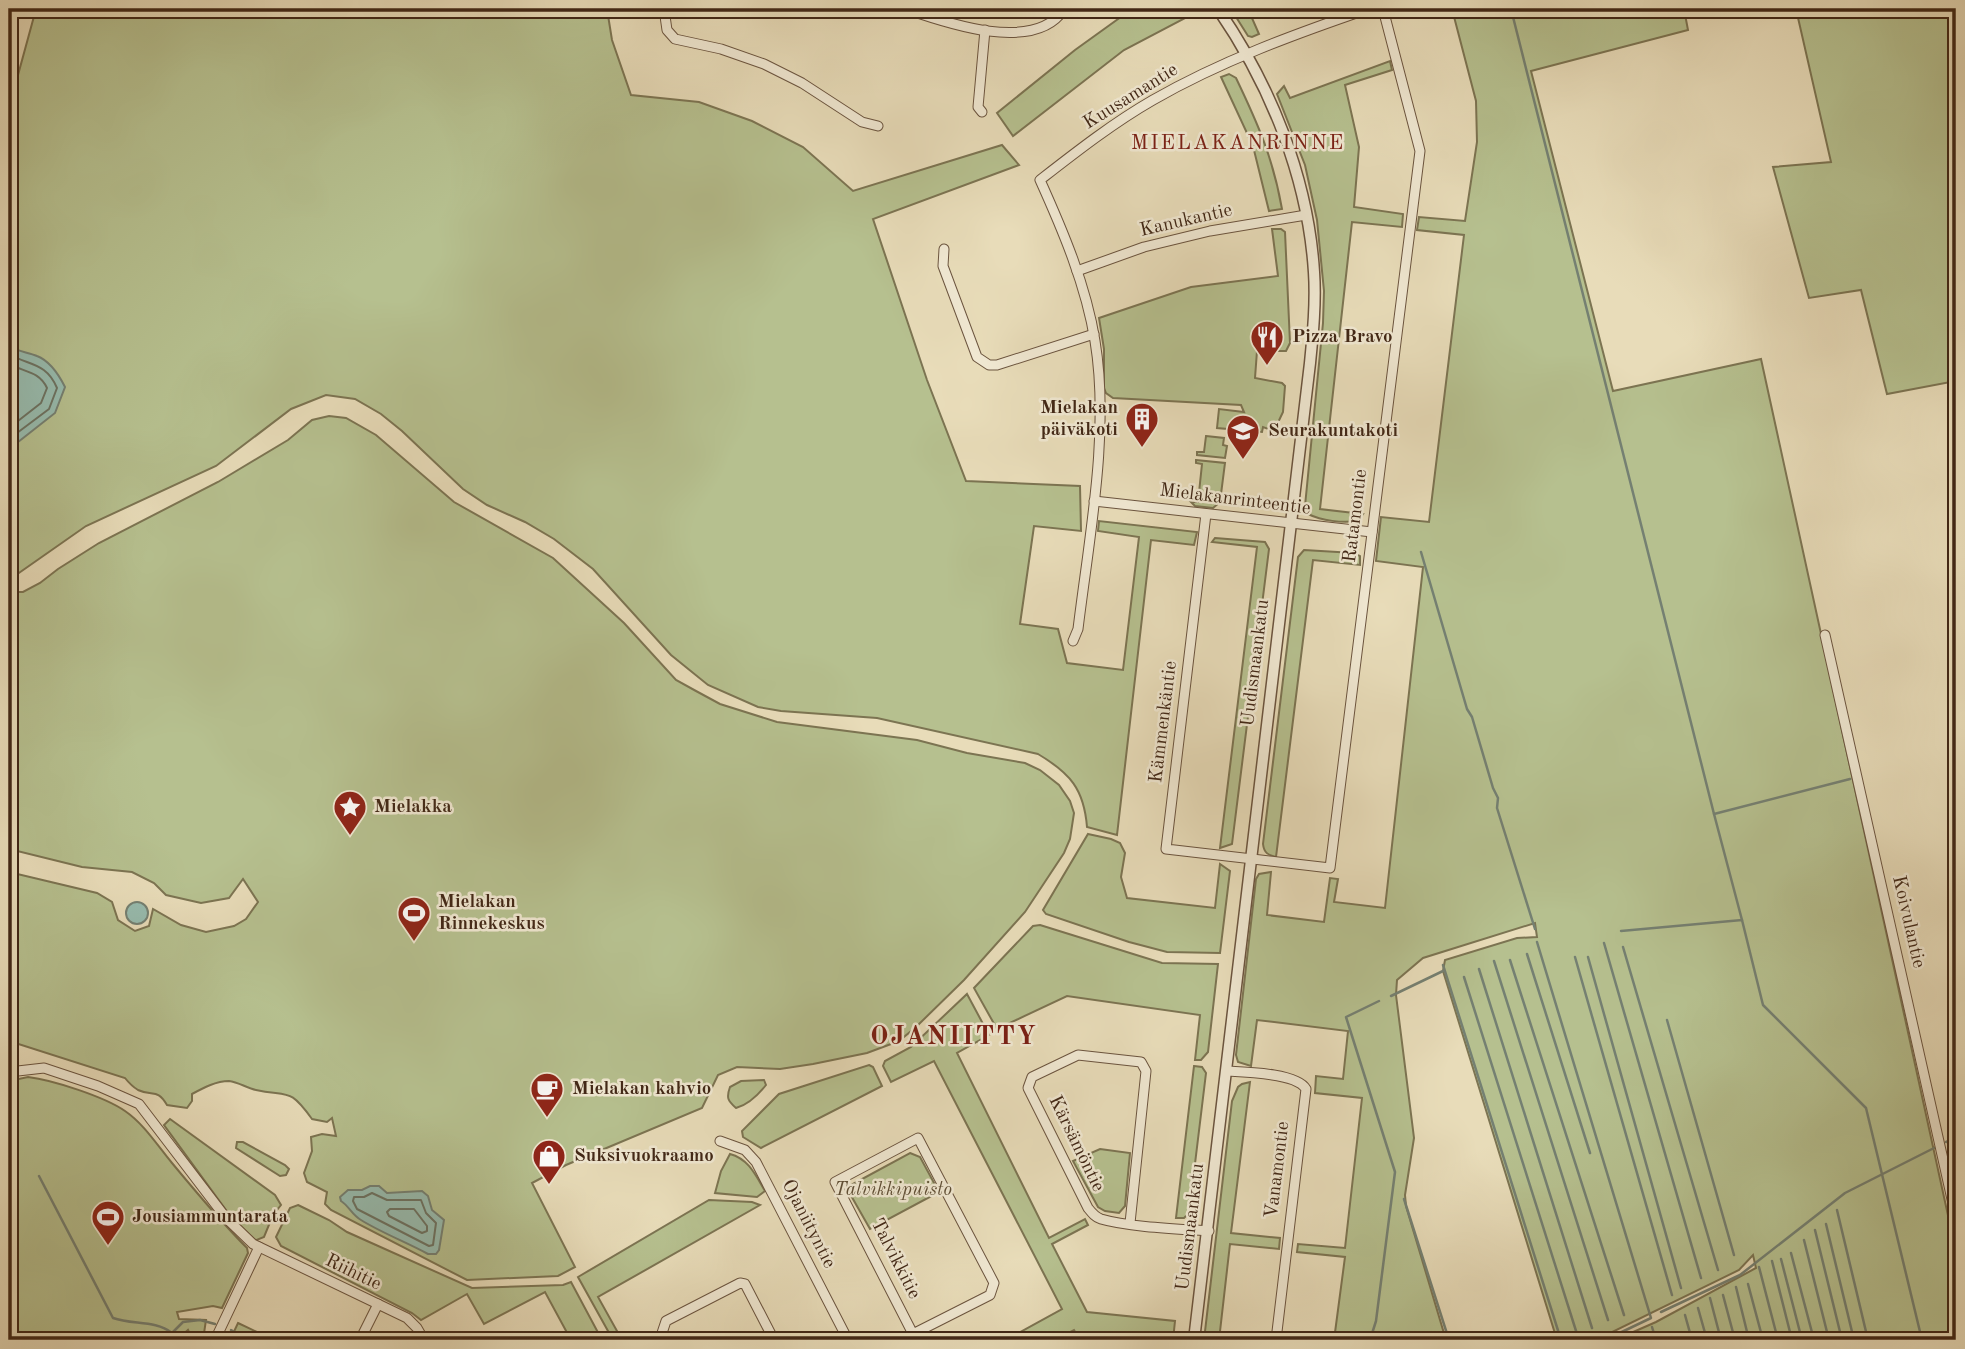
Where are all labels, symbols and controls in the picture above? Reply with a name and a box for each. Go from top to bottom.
street label: Kuusamantie [1080,60,1182,134]
district label: MIELAKANRINNE [1131,133,1345,154]
street label: Kanukantie [1138,201,1234,241]
restaurant icon: Pizza Bravo [1248,318,1286,367]
place label: Pizza Bravo [1292,328,1392,347]
place label: Mielakan päiväkoti [1040,399,1118,440]
building icon: Mielakan päiväkoti [1123,400,1161,449]
school or university icon: Seurakuntakoti [1224,412,1262,461]
place label: Seurakuntakoti [1268,422,1398,441]
street label: Ratamontie [1341,468,1371,564]
street label: Mielakanrinteentie [1158,481,1312,519]
street label: Uudismaankatu [1239,598,1273,728]
street label: Kämmenkäntie [1147,660,1181,784]
place icon: Mielakka [331,788,369,837]
place label: Mielakka [374,798,452,817]
street label: Koivulantie [1888,874,1928,970]
place label: Mielakan Rinnekeskus [438,893,545,934]
sports icon: Mielakan Rinnekeskus [395,894,433,943]
district label: OJANIITTY [870,1024,1038,1050]
cafe icon: Mielakan kahvio [528,1070,566,1119]
place label: Mielakan kahvio [572,1080,711,1099]
street label: Kärsämöntie [1045,1093,1107,1195]
street label: Vanamontie [1263,1120,1293,1220]
shop icon: Suksivuokraamo [530,1137,568,1186]
place label: Suksivuokraamo [574,1147,714,1166]
street label: Uudismaankatu [1174,1162,1208,1292]
street label: Ojaniityntie [778,1177,838,1271]
park label: Talvikkipuisto [834,1181,952,1200]
sports icon: Jousiammuntarata [89,1198,127,1247]
place label: Jousiammuntarata [132,1208,289,1227]
street label: Talvikkitie [867,1216,923,1302]
street label: Riihitie [322,1251,384,1295]

